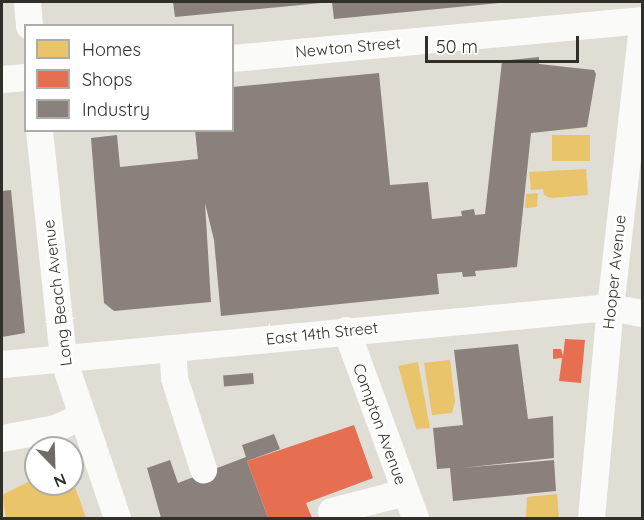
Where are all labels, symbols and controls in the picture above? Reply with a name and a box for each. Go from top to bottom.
legend [24,24,234,132]
scale bar [428,24,582,62]
street label: Newton Street [294,33,402,61]
text: 50 m [436,35,478,58]
text: Homes [82,38,141,61]
text: Shops [82,68,133,91]
text: Industry [82,98,150,121]
street label: Hooper Avenue [598,214,630,330]
street label: Long Beach Avenue [38,219,76,367]
street label: East 14th Street [265,318,379,348]
street label: Compton Avenue [349,361,411,487]
north arrow [24,436,84,496]
text: N [51,469,70,492]

